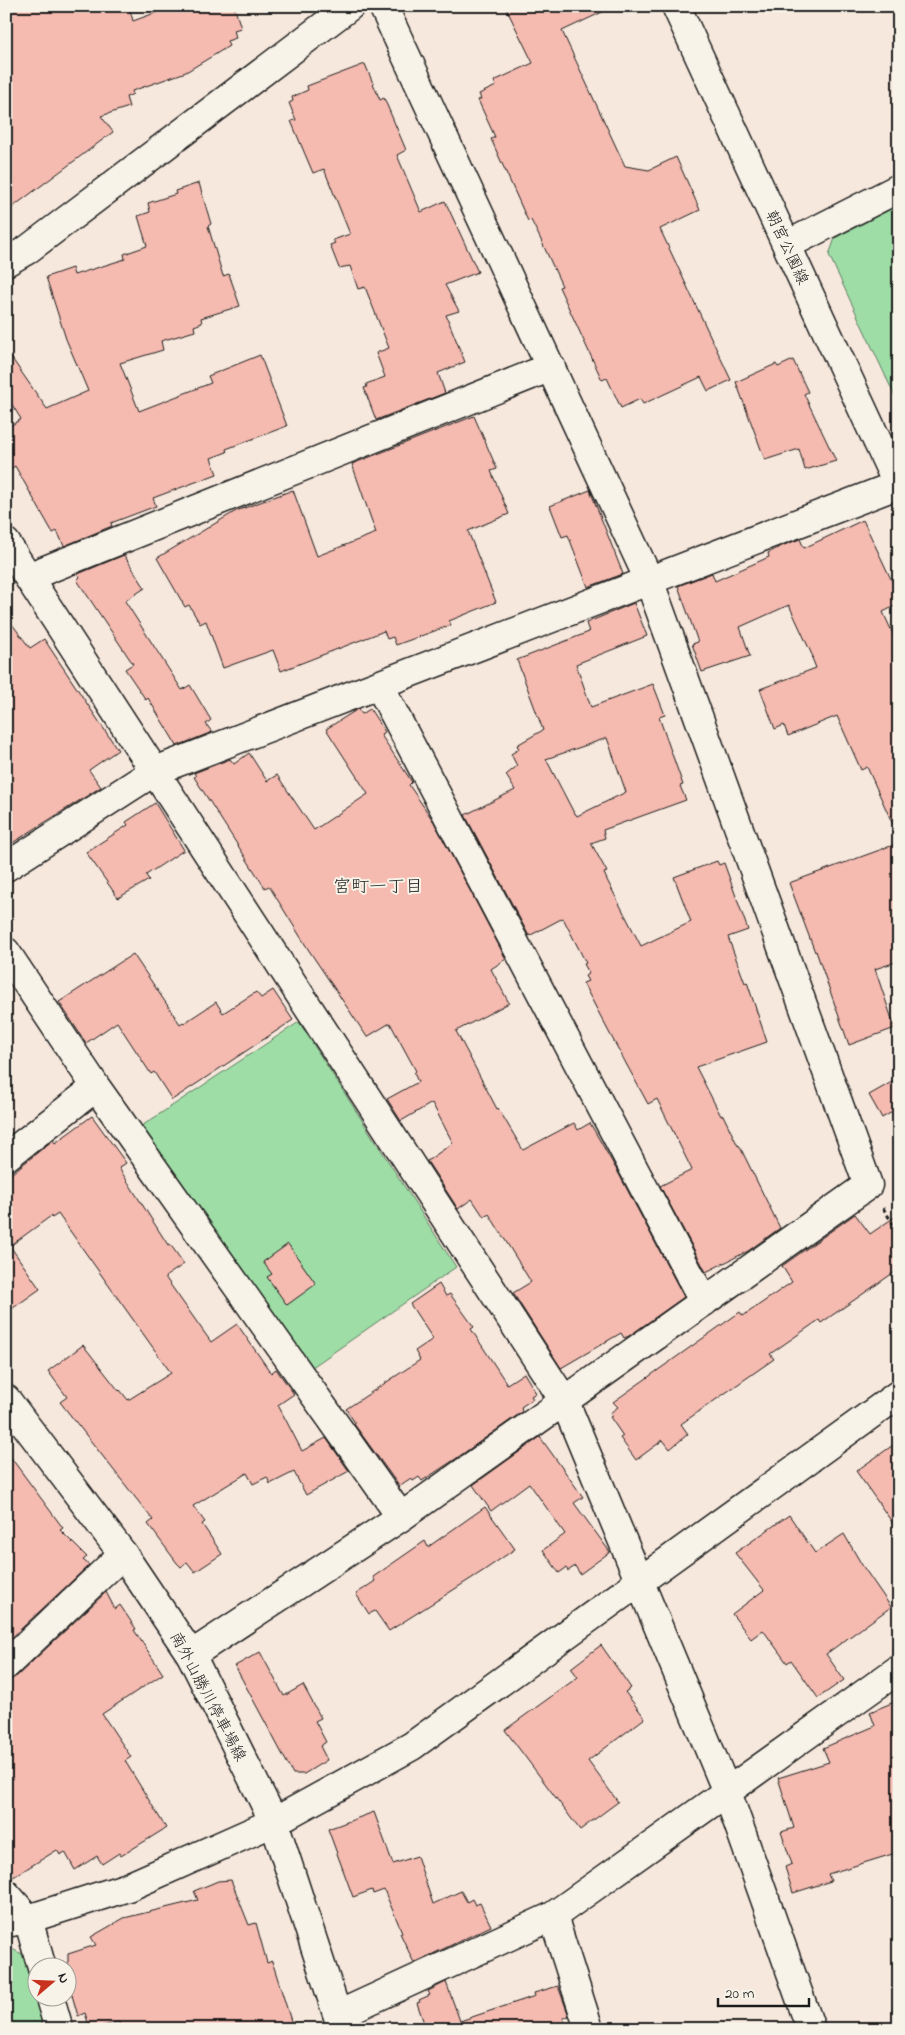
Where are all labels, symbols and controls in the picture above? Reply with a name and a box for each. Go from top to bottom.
street label: 朝宮公園線 [758,207,814,289]
district label: 宮町一丁目 [333,875,423,901]
street label: 南外山勝川停車場線 [163,1628,252,1766]
north arrow [28,1958,78,2008]
text: N [51,1970,74,1986]
scale bar [718,1975,809,2007]
text: 20 m [725,1983,755,2005]

